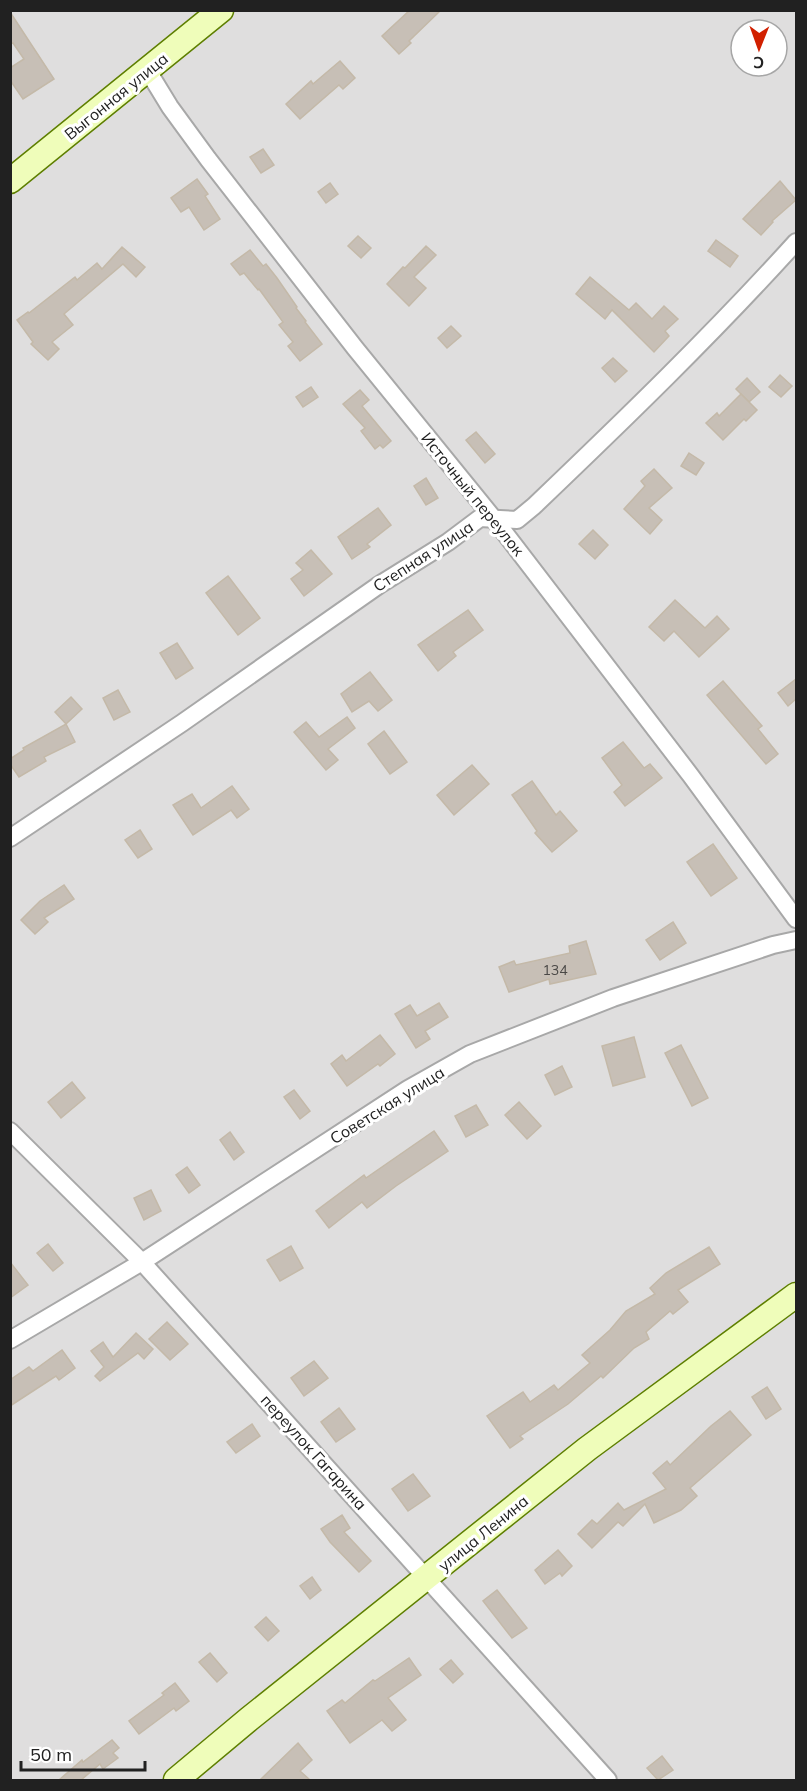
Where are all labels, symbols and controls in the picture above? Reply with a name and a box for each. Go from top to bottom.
north arrow [729,18,789,78]
street label: Выгонная улица [60,48,172,144]
text: С [753,53,764,73]
street label: Источный переулок [417,428,529,560]
street label: Степная улица [369,516,477,596]
house number: 134 [542,961,568,979]
street label: Советская улица [326,1062,448,1148]
street label: переулок Гагарина [257,1390,371,1514]
street label: улица Ленина [434,1491,532,1575]
scale bar [21,1734,146,1772]
text: 50 m [30,1743,72,1766]

